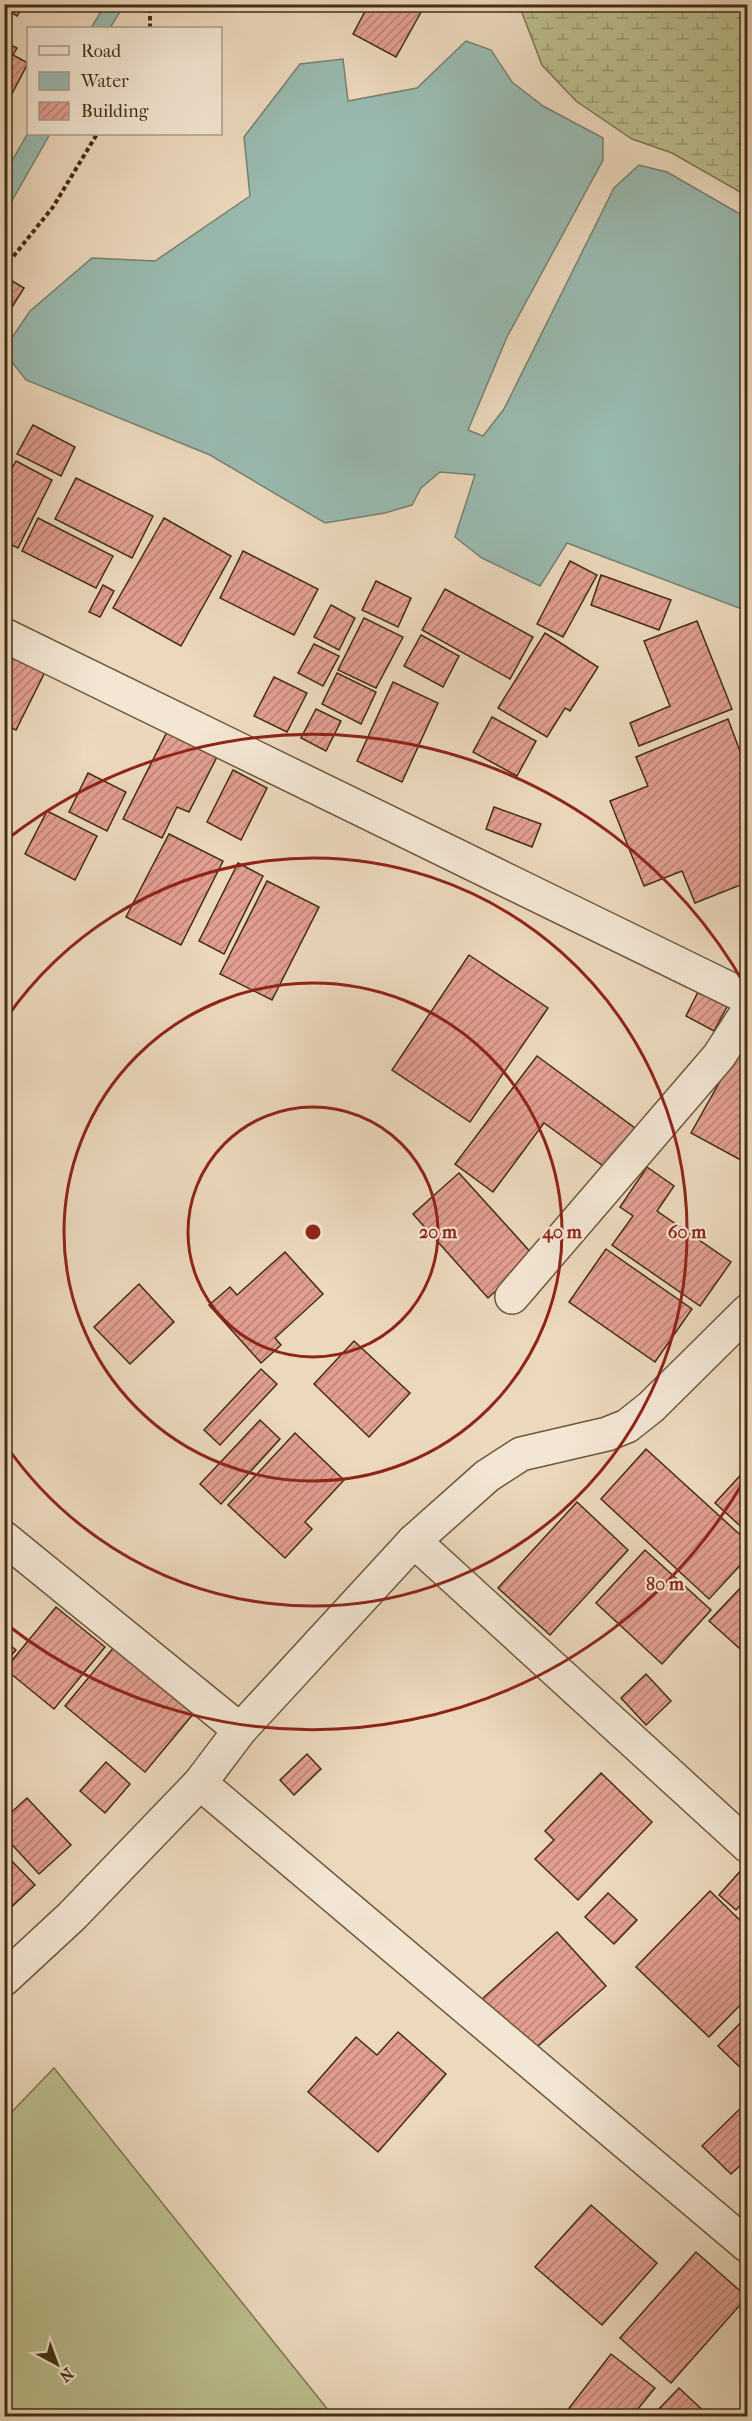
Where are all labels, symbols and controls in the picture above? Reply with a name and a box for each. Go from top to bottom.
legend [27,27,222,135]
text: Road [81,41,121,62]
text: Water [80,71,129,92]
text: Building [81,101,149,122]
centre of rings [303,1222,323,1242]
text: 20 m [419,1222,458,1243]
text: 40 m [541,1222,583,1243]
text: 60 m [668,1222,707,1243]
text: 80 m [646,1574,685,1595]
north arrow [27,2334,87,2394]
text: N [55,2364,77,2387]

